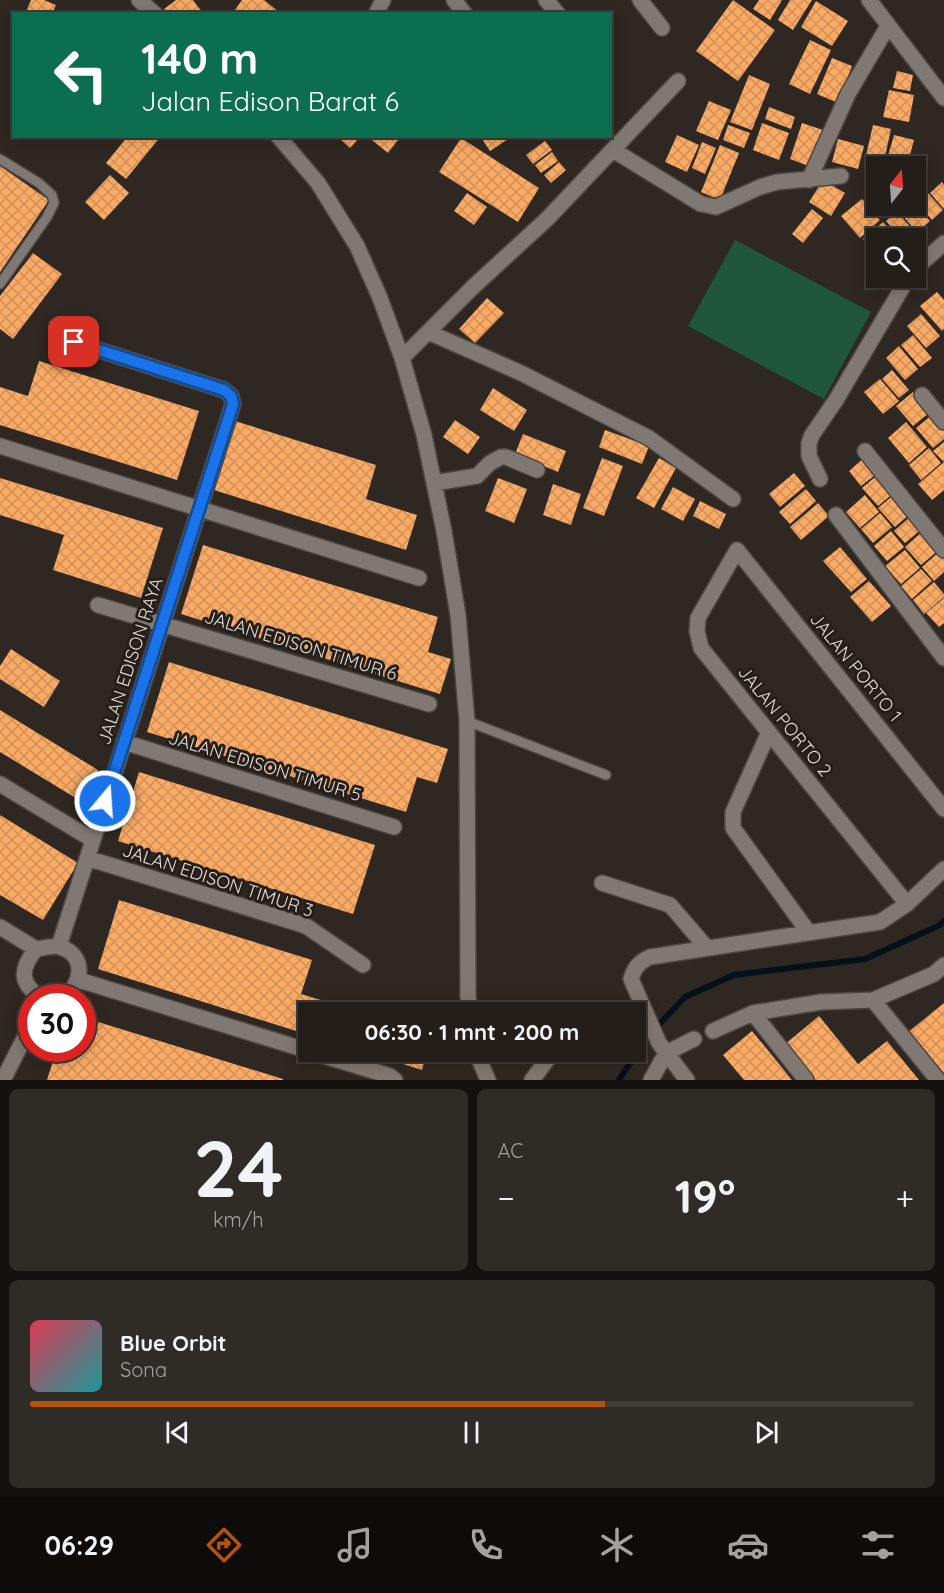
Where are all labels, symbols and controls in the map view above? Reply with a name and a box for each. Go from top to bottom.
text: 140 m [141,32,258,85]
icon: left [42,36,120,114]
text: Jalan Edison Barat 6 [141,84,399,118]
north arrow [866,156,926,216]
map controls [866,156,926,288]
button: search [866,228,926,288]
pin [48,316,99,367]
icon: arrive [57,325,90,358]
street label: JALAN EDISON RAYA [92,574,168,747]
street label: JALAN EDISON TIMUR 6 [202,605,400,685]
street label: JALAN PORTO 1 [805,608,907,726]
street label: JALAN PORTO 2 [733,661,837,781]
street label: JALAN EDISON TIMUR 5 [166,726,364,806]
position arrow [73,769,137,833]
street label: JALAN EDISON TIMUR 3 [119,838,317,922]
speed limit sign: 30 [18,984,96,1062]
text: 06:30 · 1 mnt · 200 m [365,1018,579,1046]
text: 24 [193,1119,283,1217]
text: AC [498,1138,523,1163]
text: 19° [675,1168,735,1224]
text: − [498,1177,515,1218]
text: + [895,1177,914,1218]
text: km/h [213,1207,264,1232]
text: Blue Orbit [120,1329,226,1357]
text: Sona [120,1357,167,1382]
icon: previous [161,1416,194,1449]
icon: pause [455,1416,488,1449]
icon: next [750,1416,783,1449]
icon: directions [203,1524,245,1566]
icon: music [334,1524,376,1566]
icon: phone [465,1524,507,1566]
icon: climate [596,1524,638,1566]
icon: car [727,1524,769,1566]
icon: filters [857,1524,899,1566]
text: 06:29 [44,1528,114,1562]

